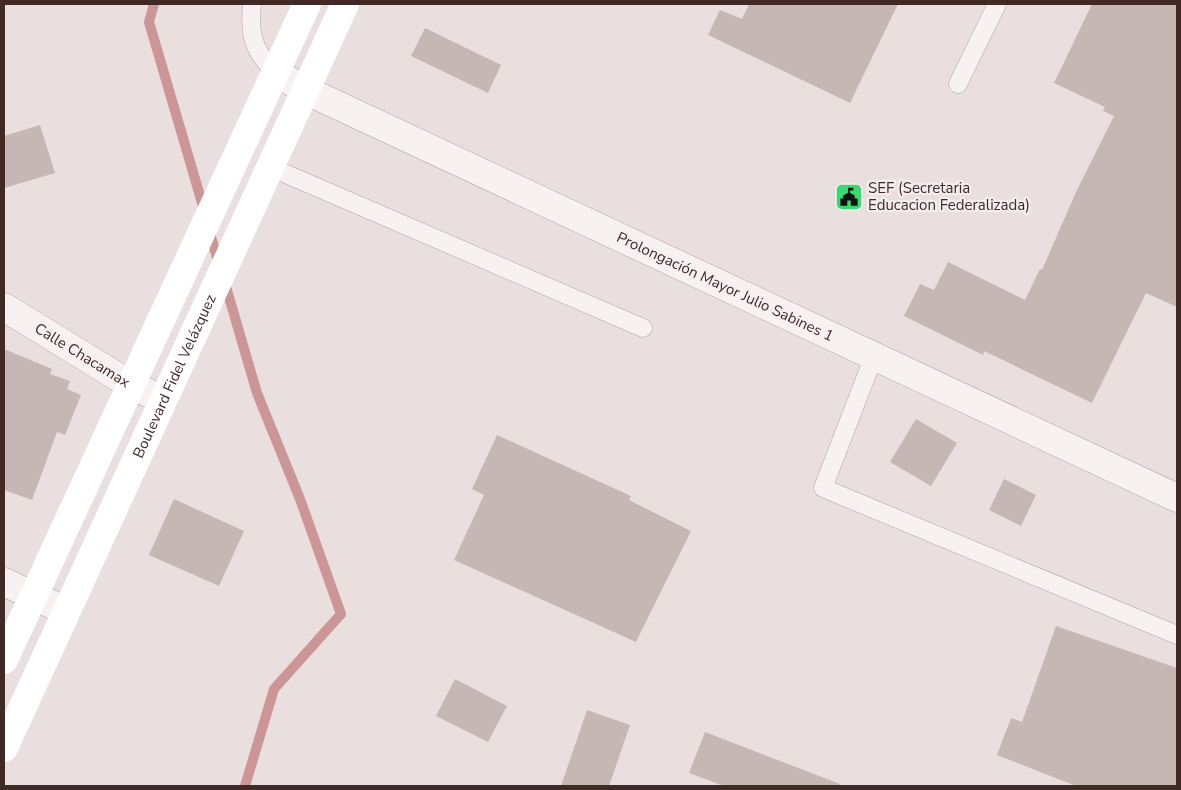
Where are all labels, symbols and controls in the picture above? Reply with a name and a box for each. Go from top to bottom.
place label: SEF (Secretaria Educacion Federalizada) [868,178,1030,215]
public building icon: SEF (Secretaria Educacion Federalizada) [834,182,864,212]
street label: Prolongación Mayor Julio Sabines 1 [613,227,837,346]
street label: Boulevard Fidel Velázquez [128,291,221,461]
street label: Calle Chacamax [31,318,134,392]

